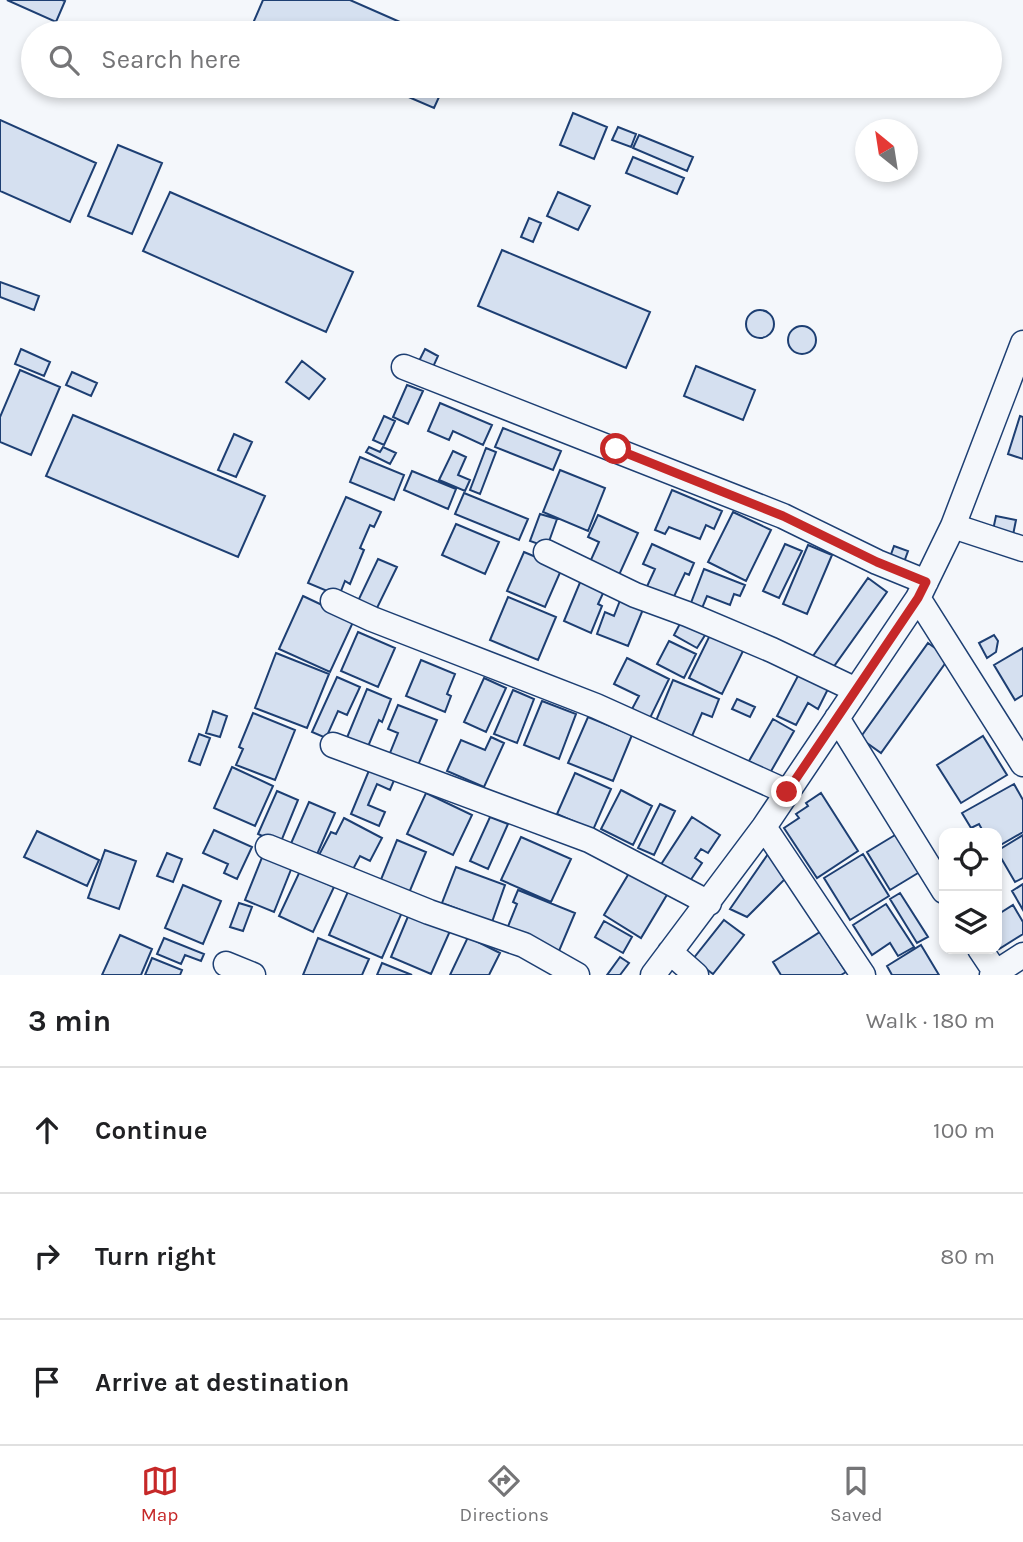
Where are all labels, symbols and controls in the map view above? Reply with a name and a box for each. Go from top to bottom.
search box [21,21,1002,98]
icon: search [45,41,83,79]
text: Search here [101,44,241,75]
north arrow [855,119,918,182]
route start [600,433,631,464]
route end [771,776,802,807]
map controls [939,828,1002,954]
button: locate [939,828,1002,891]
button: layers [939,891,1002,954]
text: 3 min [28,1003,111,1039]
text: Walk · 180 m [866,1007,995,1034]
icon: ahead [28,1111,66,1149]
text: Continue [95,1115,207,1146]
text: 100 m [933,1117,995,1144]
icon: right [28,1237,66,1275]
text: Turn right [95,1241,216,1272]
text: 80 m [940,1243,995,1270]
icon: arrive [28,1363,66,1401]
text: Arrive at destination [95,1367,349,1398]
tab: Map [141,1462,179,1526]
tab: Directions [460,1462,549,1526]
tab: Saved [830,1462,882,1526]

